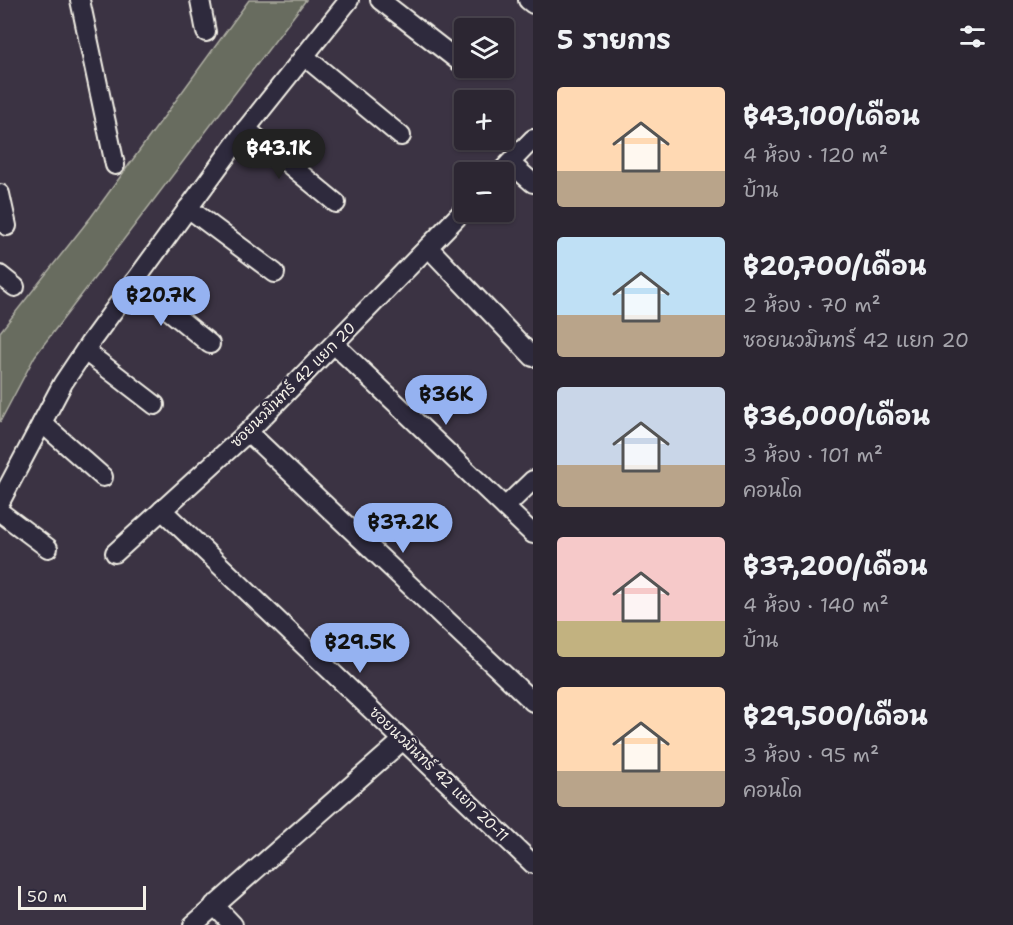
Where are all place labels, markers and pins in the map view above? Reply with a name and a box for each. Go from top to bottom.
pin: ฿43.1K [230,129,328,180]
pin: ฿20.7K [112,276,210,327]
pin: ฿36K [410,375,482,426]
pin: ฿37.2K [354,503,452,554]
pin: ฿29.5K [311,623,409,674]

